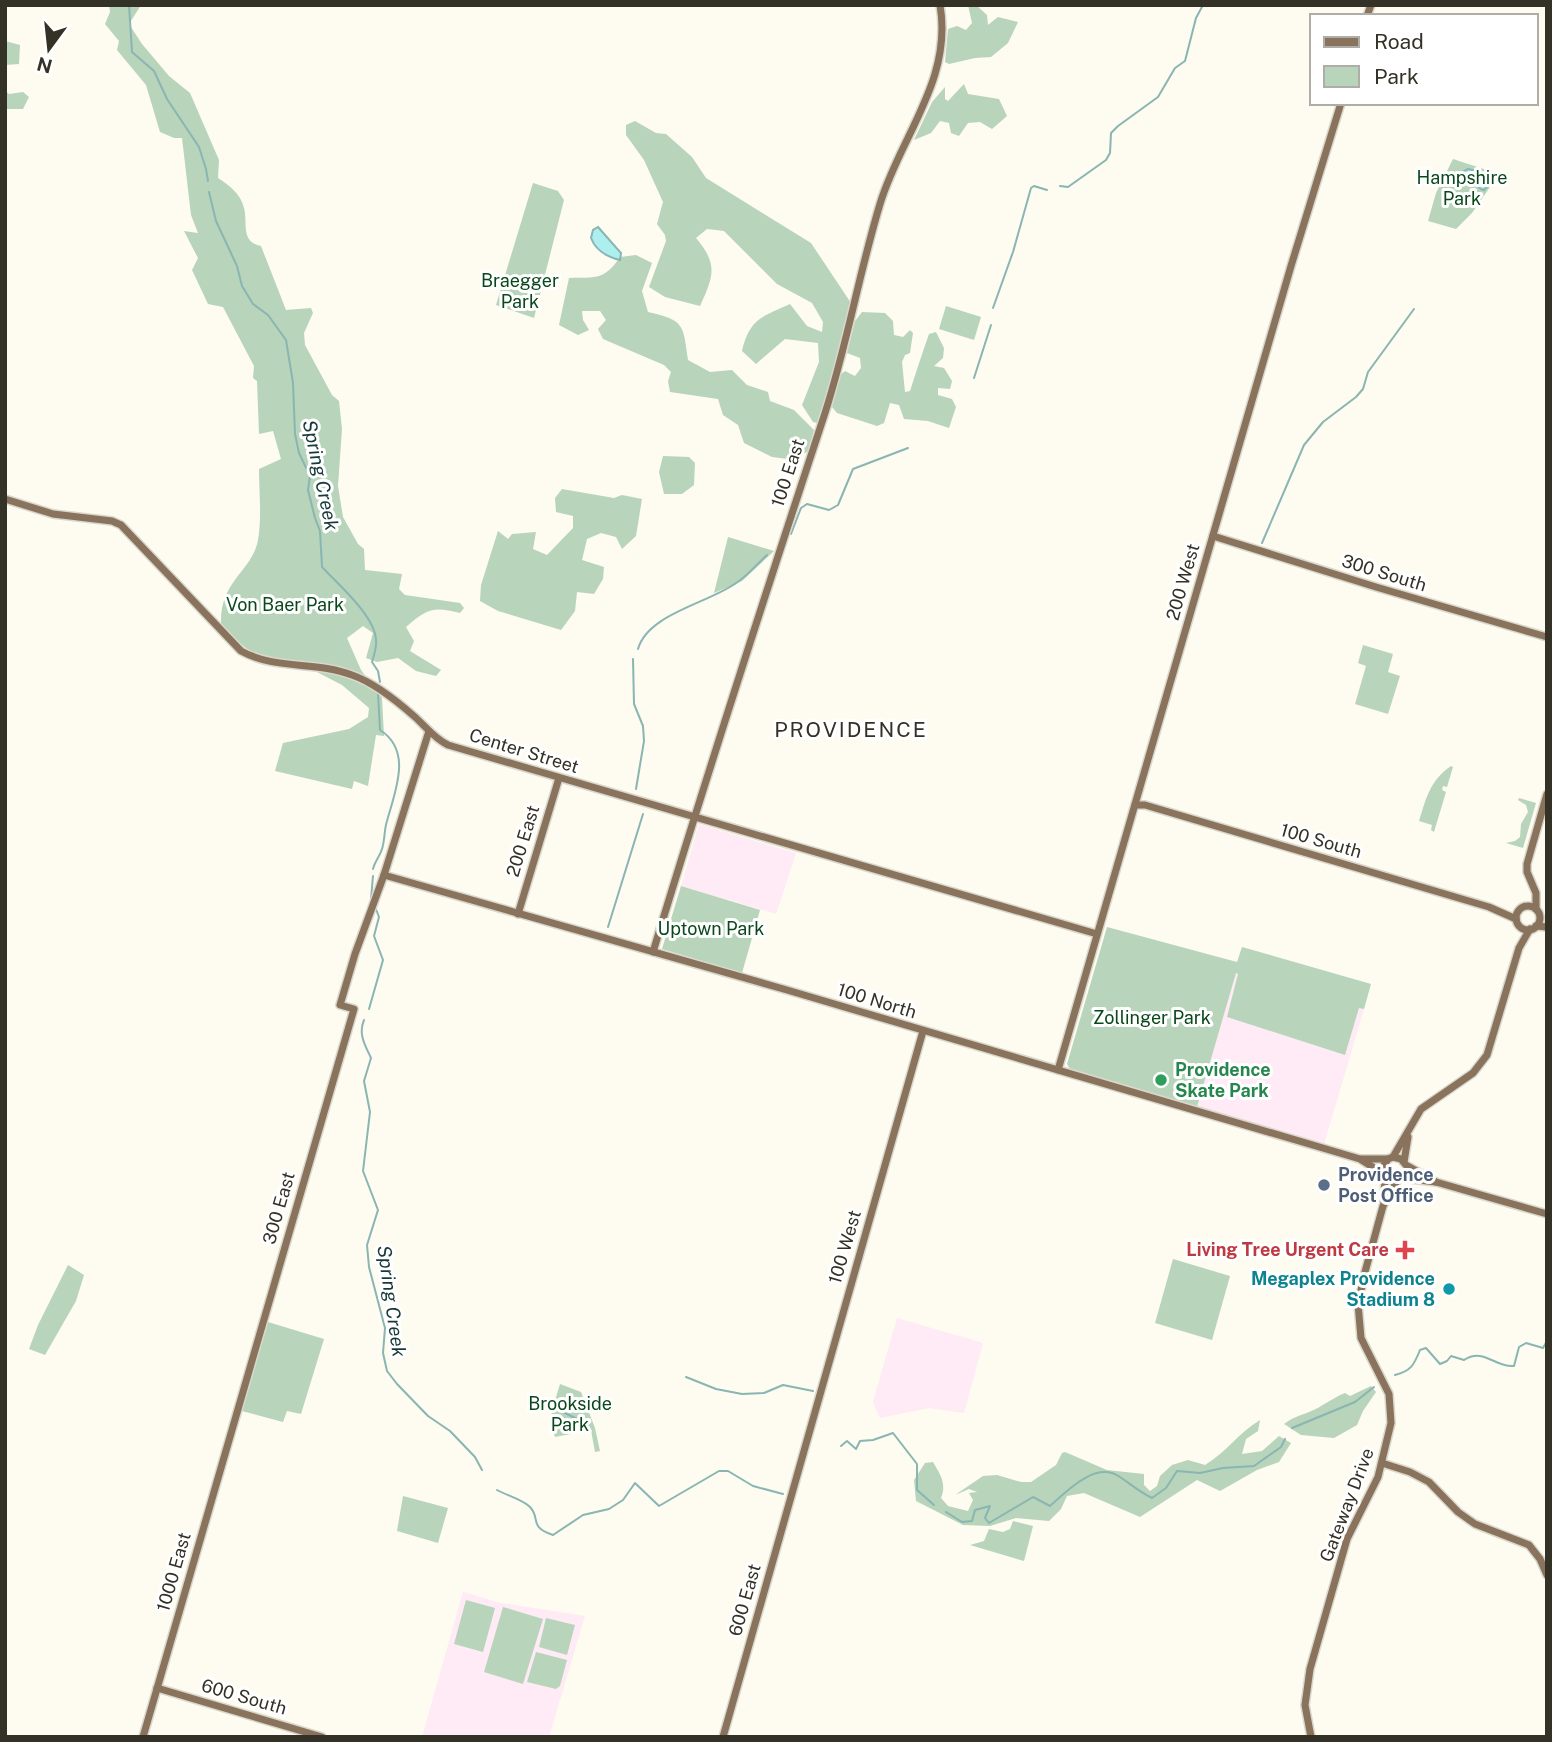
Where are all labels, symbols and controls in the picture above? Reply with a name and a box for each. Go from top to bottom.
north arrow [14,14,84,84]
legend [1310,14,1538,105]
text: Road [1374,29,1424,54]
text: N [35,53,55,78]
text: Park [1374,64,1419,89]
park label: Hampshire Park [1416,167,1508,209]
park label: Braegger Park [481,270,559,312]
water label: Spring Creek [299,418,344,533]
street label: 100 East [767,436,808,510]
street label: 200 West [1162,541,1204,623]
street label: 300 South [1339,550,1429,595]
park label: Von Baer Park [226,594,344,615]
district label: PROVIDENCE [774,717,928,742]
street label: Center Street [467,724,581,777]
street label: 200 East [502,802,543,879]
street label: 100 South [1278,819,1364,862]
park label: Uptown Park [658,918,764,939]
street label: 100 North [835,979,919,1022]
park label: Zollinger Park [1093,1007,1211,1028]
place label: Providence Skate Park [1175,1059,1271,1101]
marker: Providence Skate Park [1153,1072,1169,1088]
place label: Providence Post Office [1338,1164,1434,1206]
street label: 300 East [258,1169,299,1246]
marker: Providence Post Office [1316,1177,1332,1193]
street label: 100 West [824,1208,865,1286]
place label: Living Tree Urgent Care [1186,1239,1389,1260]
marker: Living Tree Urgent Care [1395,1240,1415,1260]
water label: Spring Creek [373,1244,411,1359]
place label: Megaplex Providence Stadium 8 [1251,1268,1435,1310]
marker: Megaplex Providence Stadium 8 [1441,1281,1457,1297]
park label: Brookside Park [528,1393,612,1435]
street label: Gateway Drive [1315,1445,1378,1565]
street label: 1000 East [152,1530,195,1614]
street label: 600 East [724,1561,765,1638]
street label: 600 South [199,1674,289,1719]

